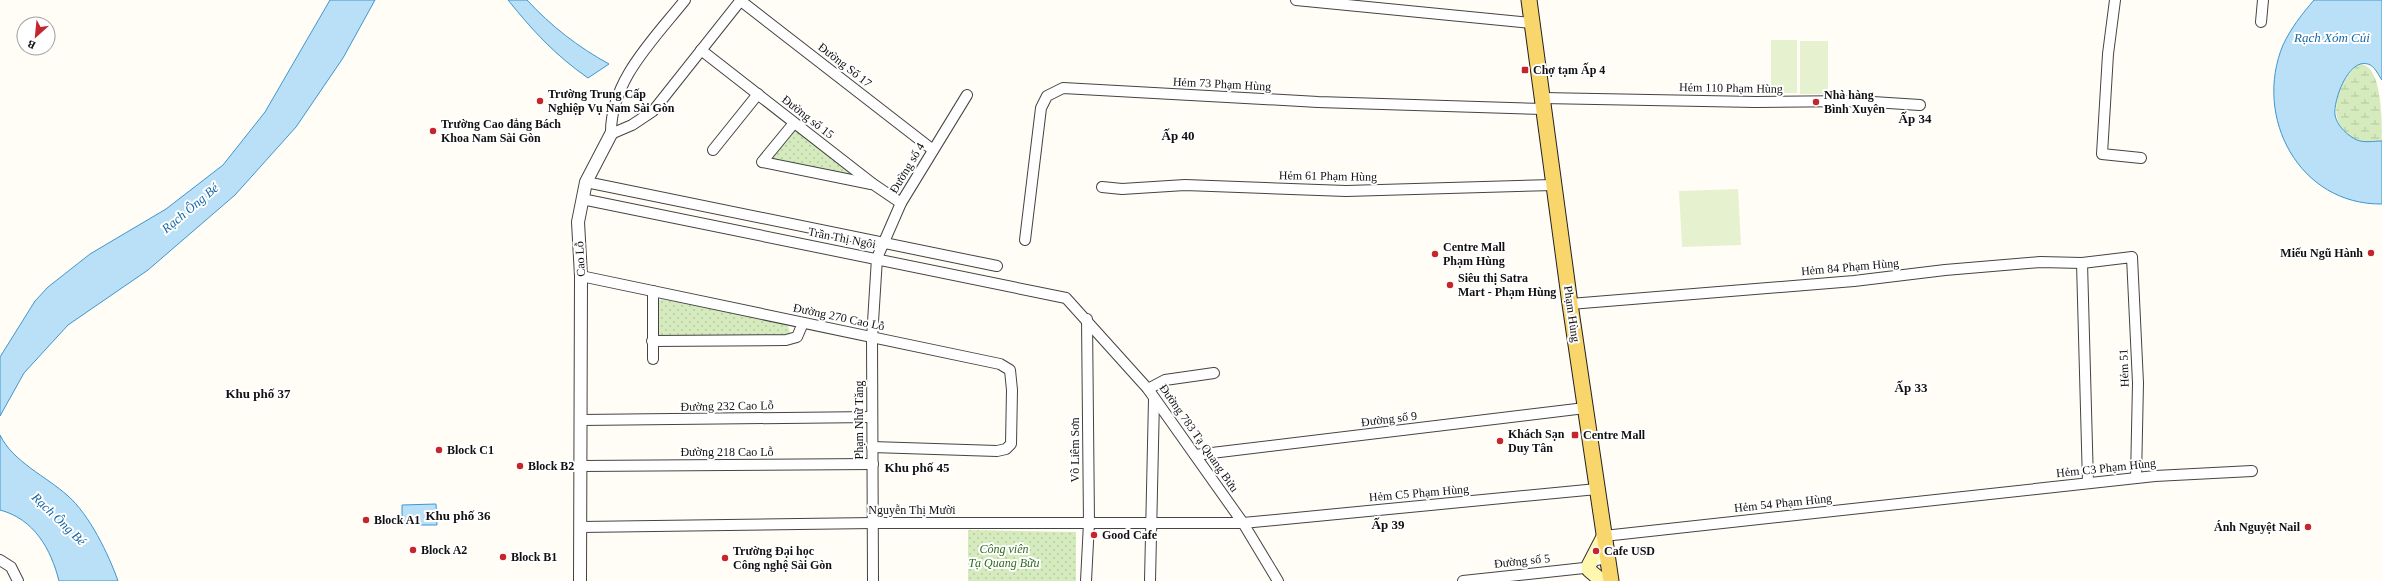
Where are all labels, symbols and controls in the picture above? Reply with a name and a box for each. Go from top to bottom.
north arrow [16,16,56,56]
water label: Rạch Xóm Củi [2293,30,2370,45]
text: B [25,38,37,52]
street label: Đường Số 17 [815,40,875,90]
place label: Chợ tạm Ấp 4 [1533,62,1605,77]
marker: Chợ tạm Ấp 4 [1520,65,1530,75]
street label: Hẻm 73 Phạm Hùng [1173,74,1271,94]
street label: Hẻm 110 Phạm Hùng [1679,80,1783,96]
place label: Trường Trung Cấp Nghiệp Vụ Nam Sài Gòn [548,87,675,115]
place label: Nhà hàng Bình Xuyên [1824,88,1885,116]
street label: Đường số 15 [779,92,837,142]
marker: Trường Trung Cấp Nghiệp Vụ Nam Sài Gòn [535,96,545,106]
marker: Nhà hàng Bình Xuyên [1811,97,1821,107]
district label: Ấp 34 [1899,111,1932,126]
place label: Trường Cao đẳng Bách Khoa Nam Sài Gòn [441,117,561,145]
marker: Trường Cao đẳng Bách Khoa Nam Sài Gòn [428,126,438,136]
district label: Ấp 40 [1162,128,1194,143]
street label: Đường số 4 [887,140,927,196]
street label: Hẻm 61 Phạm Hùng [1279,168,1377,184]
water label: Rạch Ông Bé [158,179,222,237]
street label: Trần Thị Ngôi [807,225,878,252]
place label: Centre Mall Phạm Hùng [1443,240,1506,268]
street label: Cao Lỗ [572,241,588,277]
place label: Miếu Ngũ Hành [2280,246,2363,260]
marker: Miếu Ngũ Hành [2366,248,2376,258]
marker: Centre Mall Phạm Hùng [1430,249,1440,259]
street label: Hẻm 84 Phạm Hùng [1800,256,1900,278]
place label: Siêu thị Satra Mart - Phạm Hùng [1458,271,1556,299]
marker: Siêu thị Satra Mart - Phạm Hùng [1445,280,1455,290]
street label: Phạm Hùng [1561,285,1583,343]
street label: Đường 270 Cao Lỗ [792,300,886,334]
street label: Hẻm 51 [2116,349,2132,387]
district label: Ấp 33 [1895,380,1928,395]
street label: Phạm Nhữ Tăng [852,381,866,459]
street label: Đường 783 Tạ Quang Bửu [1156,381,1242,495]
district label: Khu phố 37 [225,386,291,401]
street label: Đường 232 Cao Lỗ [680,398,774,414]
street label: Đường số 9 [1360,409,1418,429]
street label: Võ Liêm Sơn [1068,417,1082,483]
place label: Khách Sạn Duy Tân [1508,427,1565,455]
place label: Centre Mall [1583,428,1646,442]
marker: Centre Mall [1570,430,1580,440]
marker: Khách Sạn Duy Tân [1495,436,1505,446]
place label: Block C1 [447,443,494,457]
marker: Block C1 [434,445,444,455]
street label: Đường 218 Cao Lỗ [680,445,774,459]
street label: Hẻm C3 Phạm Hùng [2055,456,2157,480]
place label: Block B2 [528,459,574,473]
district label: Khu phố 45 [884,460,950,475]
marker: Block B2 [515,461,525,471]
street label: Hẻm C5 Phạm Hùng [1368,482,1470,504]
water label: Rạch Ông Bé [28,489,90,549]
street label: Hẻm 54 Phạm Hùng [1733,491,1833,515]
street label: Nguyễn Thị Mười [868,503,956,517]
district label: Khu phố 36 [425,508,491,523]
place label: Block A1 [374,513,420,527]
marker: Block A1 [361,515,371,525]
district label: Ấp 39 [1372,517,1405,532]
place label: Ánh Nguyệt Nail [2214,520,2301,534]
marker: Ánh Nguyệt Nail [2303,522,2313,532]
place label: Good Cafe [1102,528,1158,542]
marker: Good Cafe [1089,530,1099,540]
park label: Công viên Tạ Quang Bữu [968,542,1040,570]
place label: Block A2 [421,543,467,557]
place label: Trường Đại học Công nghệ Sài Gòn [733,544,832,572]
place label: Cafe USD [1604,544,1655,558]
marker: Block A2 [408,545,418,555]
marker: Cafe USD [1591,546,1601,556]
place label: Block B1 [511,550,557,564]
street label: Đường số 5 [1493,551,1551,571]
marker: Block B1 [498,552,508,562]
marker: Trường Đại học Công nghệ Sài Gòn [720,553,730,563]

